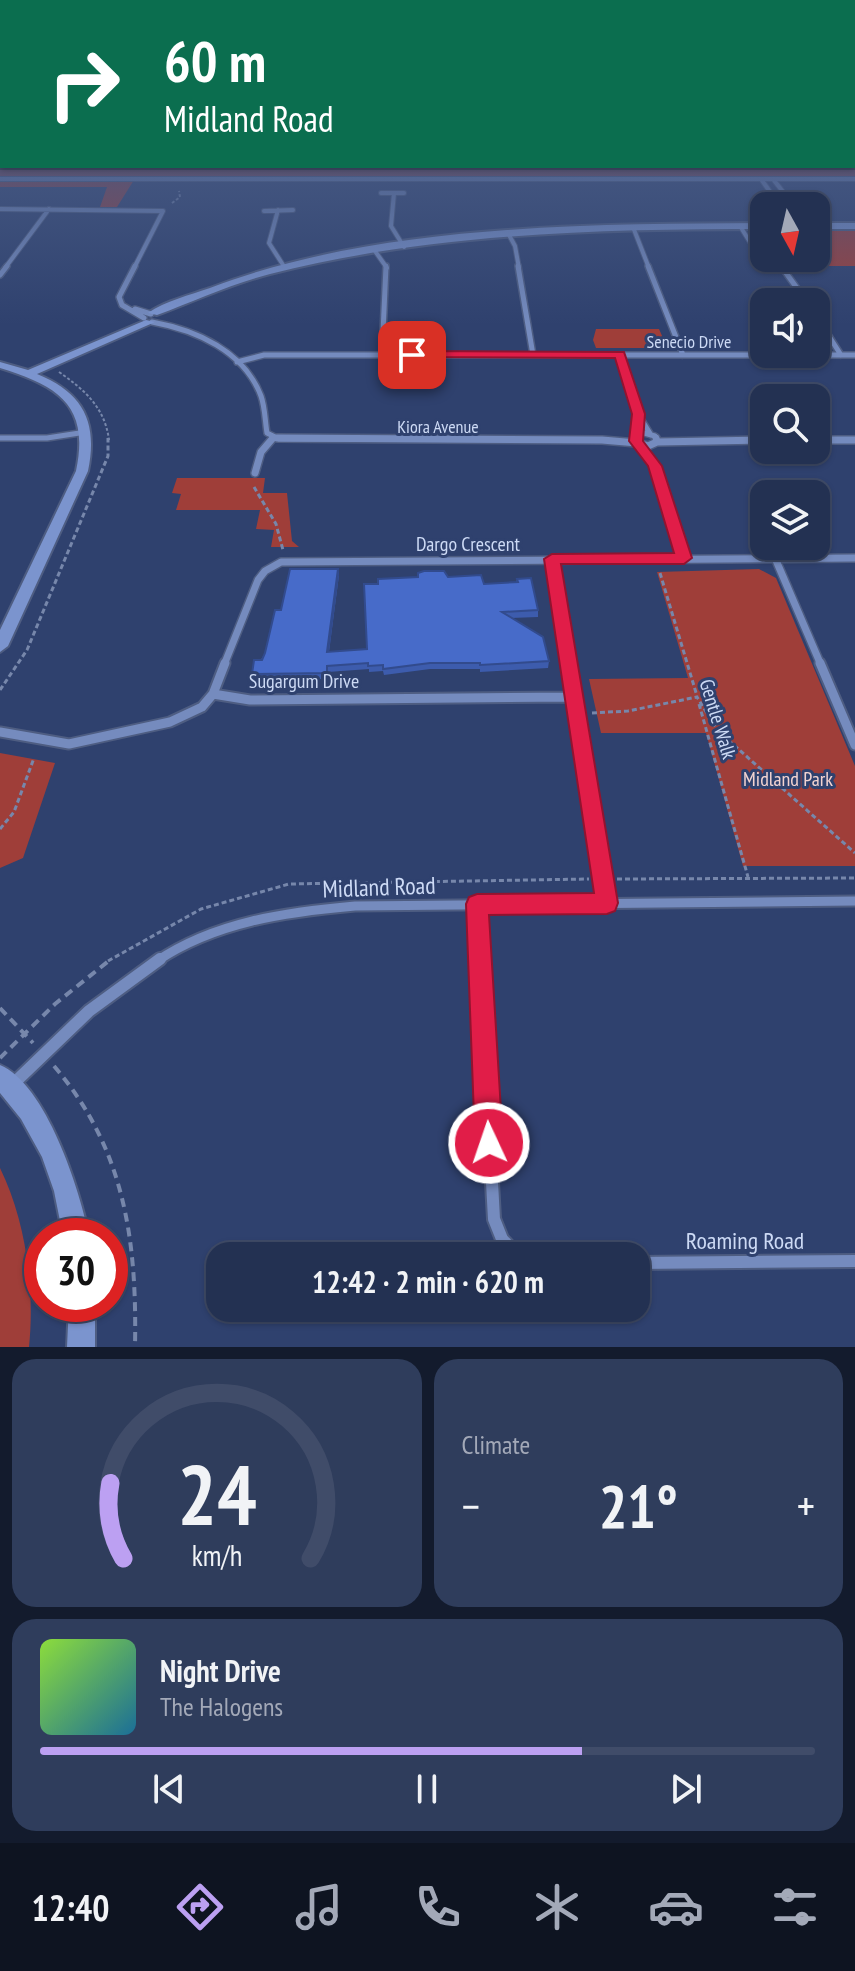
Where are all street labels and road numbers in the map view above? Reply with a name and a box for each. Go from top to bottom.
street label: Senecio Drive [647,330,731,353]
street label: Kiora Avenue [397,415,479,438]
street label: Dargo Crescent [416,531,521,557]
street label: Sugargum Drive [249,668,359,694]
street label: Gentle Walk [694,676,743,762]
street label: Midland Road [322,870,436,904]
street label: Roaming Road [686,1225,804,1256]

